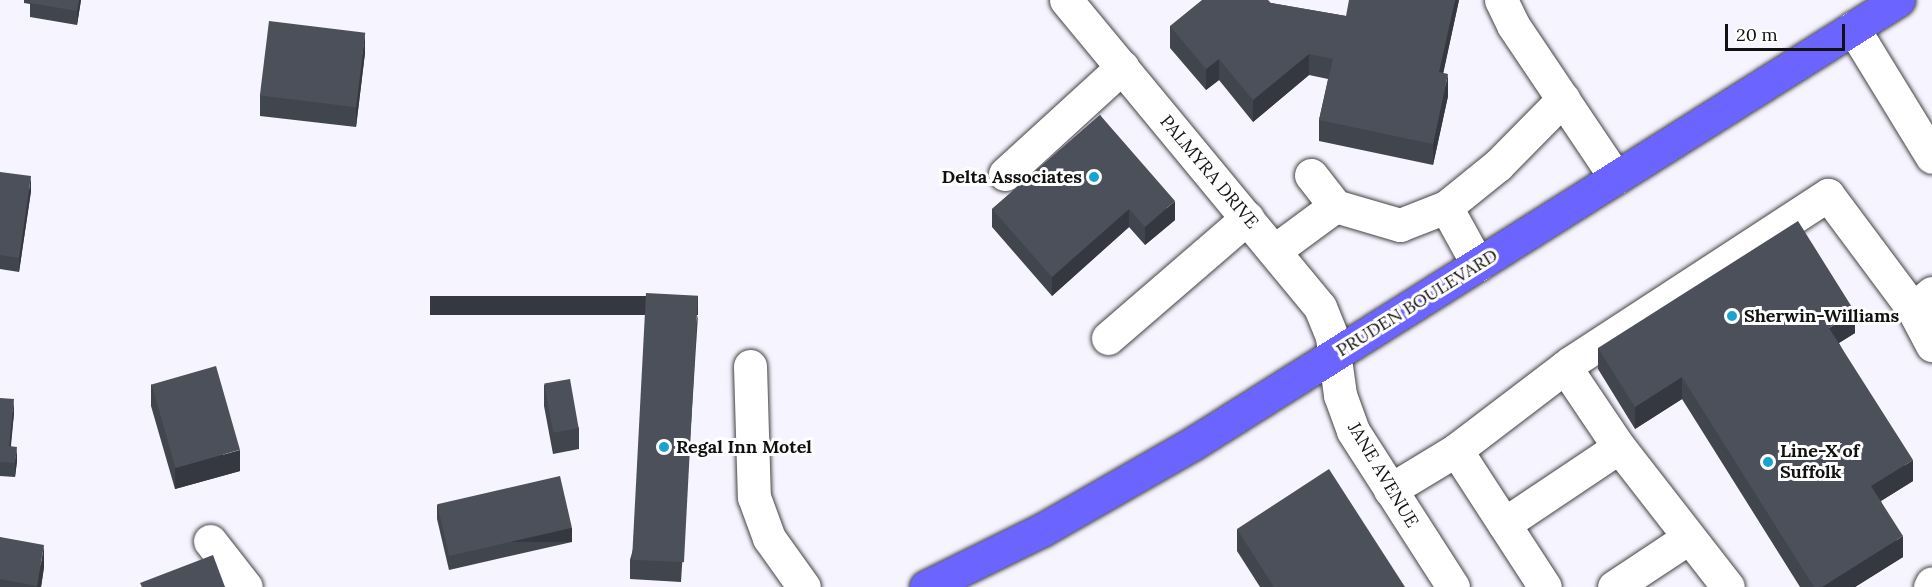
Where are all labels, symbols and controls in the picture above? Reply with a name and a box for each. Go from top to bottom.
scale bar [1728,12,1848,50]
text: 20 m [1736,23,1778,46]
street label: PALMYRA DRIVE [1155,111,1263,233]
place label: Delta Associates [942,166,1082,188]
marker: Delta Associates [1087,170,1101,184]
street label: PRUDEN BOULEVARD [1332,245,1502,361]
place label: Sherwin-Williams [1744,305,1899,327]
marker: Sherwin-Williams [1725,309,1739,323]
street label: JANE AVENUE [1343,418,1423,532]
place label: Regal Inn Motel [676,436,812,458]
marker: Regal Inn Motel [657,440,671,454]
place label: Line-X of Suffolk [1780,441,1859,484]
marker: Line-X of Suffolk [1761,455,1775,469]

